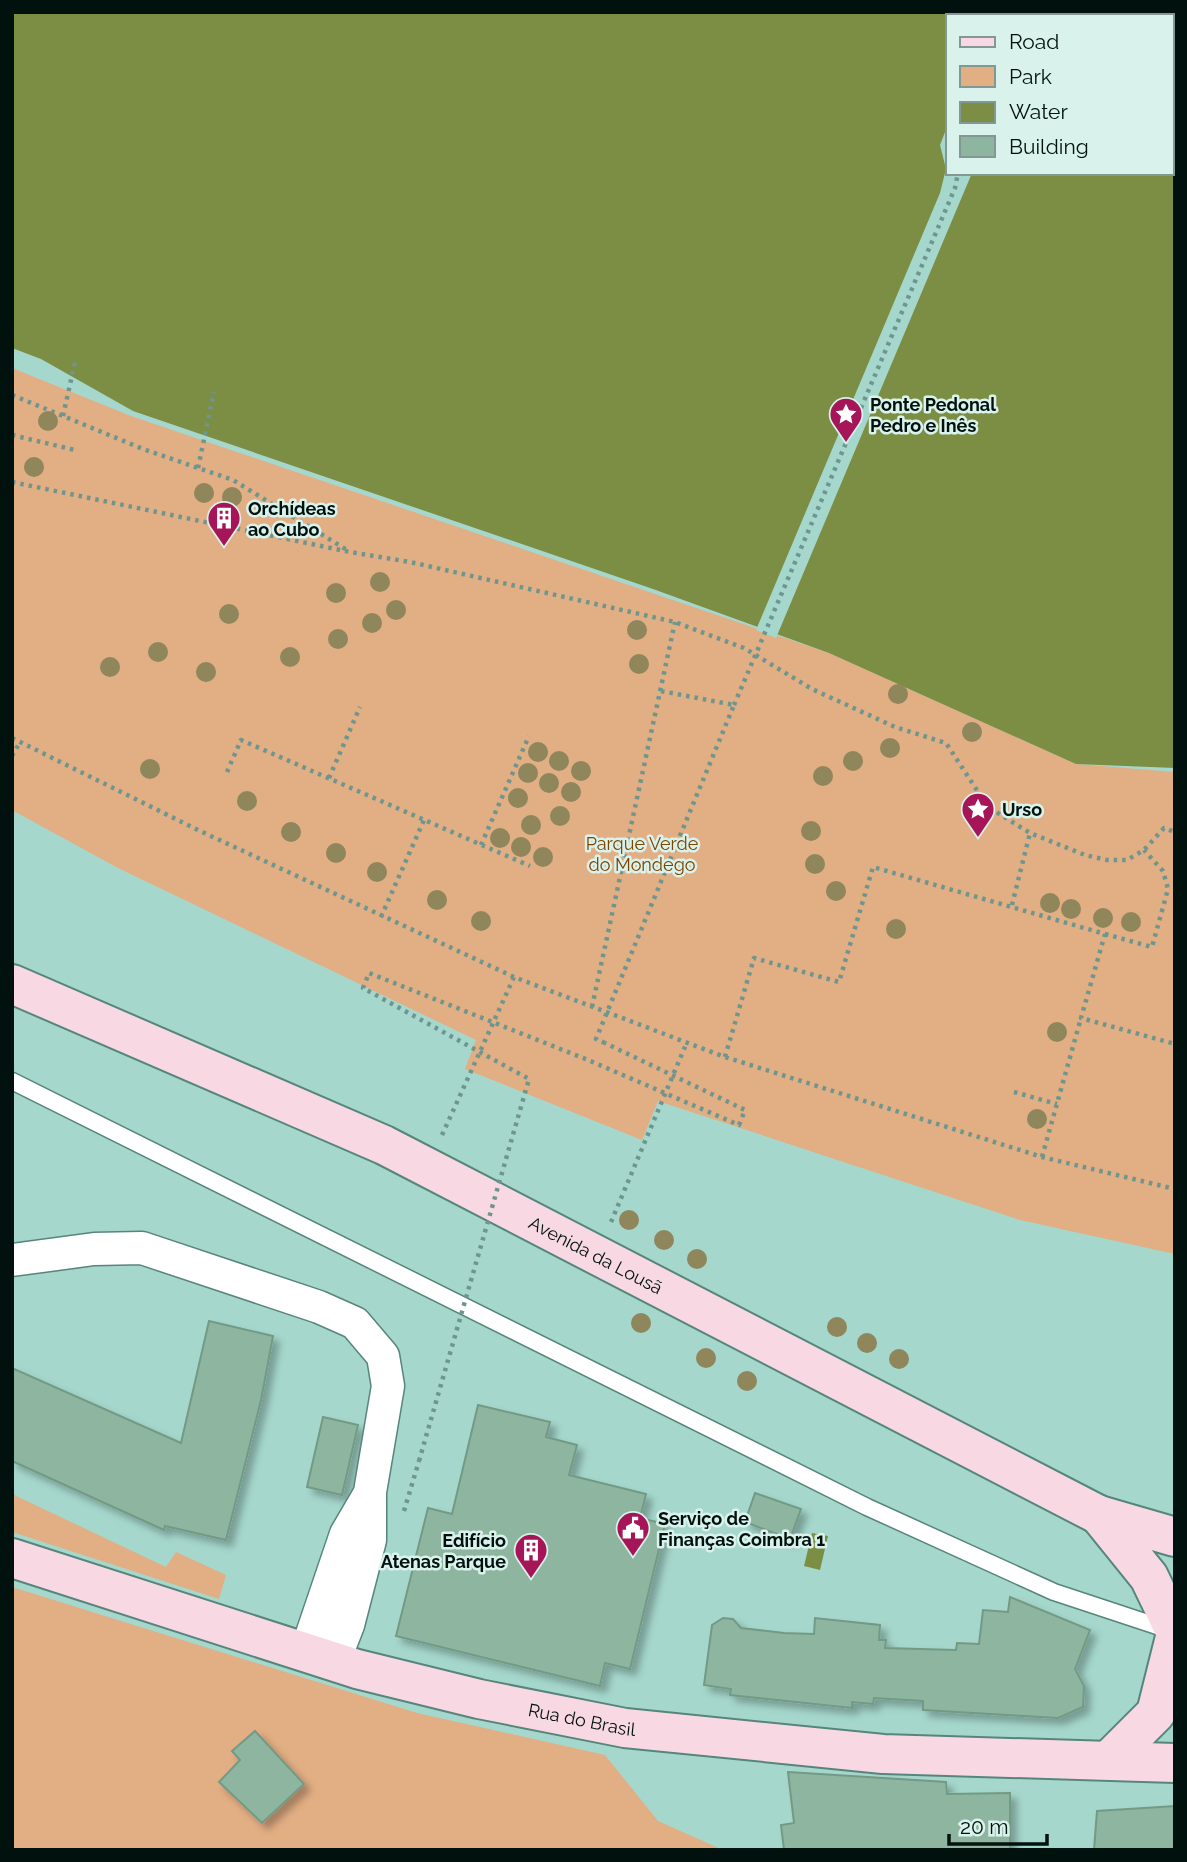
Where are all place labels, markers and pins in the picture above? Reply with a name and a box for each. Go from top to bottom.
place label: Ponte Pedonal Pedro e Inês [870,394,996,436]
place icon: Ponte Pedonal Pedro e Inês [827,395,865,444]
place label: Orchídeas ao Cubo [248,498,336,540]
building icon: Orchídeas ao Cubo [205,499,243,548]
place icon: Urso [959,790,997,839]
place label: Urso [1002,799,1042,820]
place label: Serviço de Finanças Coimbra 1 [658,1508,825,1550]
public building icon: Serviço de Finanças Coimbra 1 [614,1509,652,1558]
place label: Edifício Atenas Parque [381,1530,506,1572]
building icon: Edifício Atenas Parque [512,1531,550,1580]

